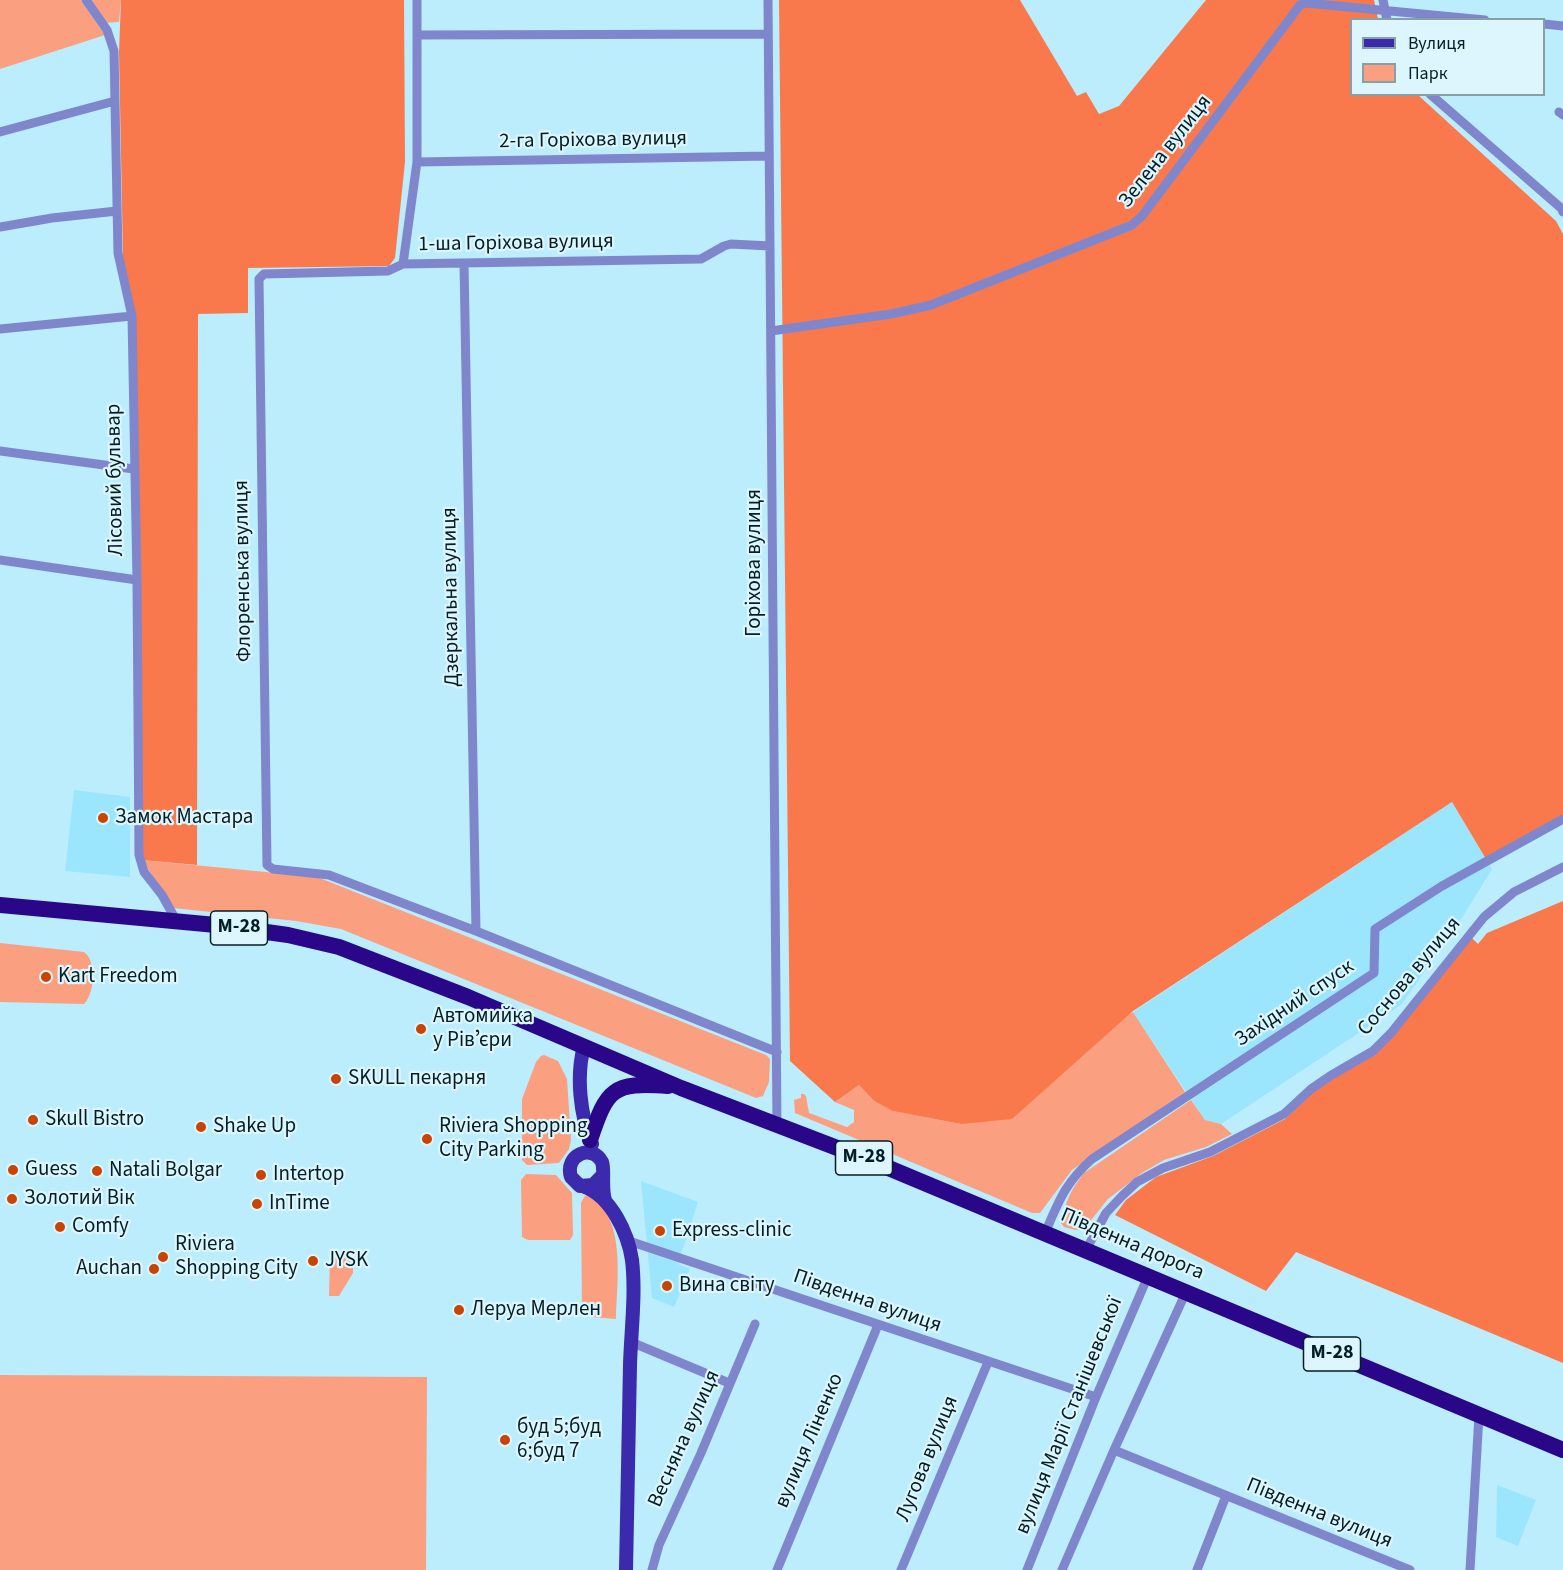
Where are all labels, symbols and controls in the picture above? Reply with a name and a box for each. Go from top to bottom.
legend [1350,18,1545,96]
text: Вулиця [1408,31,1466,56]
text: Парк [1408,61,1448,86]
street label: Зелена вулиця [1114,91,1218,213]
street label: 2-га Горіхова вулиця [499,127,687,155]
street label: 1-ша Горіхова вулиця [418,230,614,258]
street label: Лісовий бульвар [102,403,130,557]
street label: Флоренська вулиця [230,480,258,662]
street label: Горіхова вулиця [742,489,768,637]
street label: Дзеркальна вулиця [438,507,466,687]
place label: Замок Мастара [115,805,253,831]
marker: Замок Мастара [96,811,110,825]
road number: М-28 [210,911,268,945]
street label: Соснова вулиця [1353,912,1467,1042]
street label: Західний спуск [1231,955,1359,1053]
place label: Kart Freedom [58,964,178,990]
marker: Kart Freedom [39,970,53,984]
place label: Автомийка у Рівʼєри [433,1004,533,1054]
marker: Автомийка у Рівʼєри [414,1022,428,1036]
place label: SKULL пекарня [348,1066,486,1092]
marker: SKULL пекарня [329,1072,343,1086]
place label: Skull Bistro [45,1107,144,1133]
marker: Skull Bistro [26,1113,40,1127]
place label: Shake Up [213,1114,296,1140]
place label: Riviera Shopping City Parking [439,1114,588,1164]
marker: Shake Up [194,1120,208,1134]
marker: Riviera Shopping City Parking [420,1132,434,1146]
road number: М-28 [836,1141,892,1175]
place label: Guess [25,1157,77,1183]
place label: Natali Bolgar [109,1158,222,1184]
place label: Intertop [273,1162,344,1188]
marker: Guess [6,1163,20,1177]
marker: Natali Bolgar [90,1164,104,1178]
marker: Intertop [254,1168,268,1182]
place label: Золотий Вік [24,1186,135,1212]
place label: InTime [269,1191,330,1217]
marker: Золотий Вік [5,1192,19,1206]
marker: InTime [250,1197,264,1211]
street label: Південна дорога [1056,1203,1208,1287]
place label: Comfy [72,1214,129,1240]
place label: Express-clinic [672,1218,792,1244]
marker: Comfy [53,1220,67,1234]
marker: Express-clinic [653,1224,667,1238]
place label: Riviera Shopping City [175,1232,298,1282]
place label: JYSK [325,1248,368,1274]
marker: Riviera Shopping City [156,1250,170,1264]
marker: JYSK [306,1254,320,1268]
place label: Auchan [76,1256,142,1282]
marker: Auchan [147,1262,161,1276]
street label: Південна вулиця [790,1265,944,1339]
place label: Вина світу [679,1273,775,1299]
marker: Вина світу [660,1279,674,1293]
street label: вулиця Марії Станішевської [1011,1294,1129,1538]
place label: Леруа Мерлен [471,1297,601,1323]
marker: Леруа Мерлен [452,1303,466,1317]
road number: М-28 [1304,1337,1360,1371]
street label: Весняна вулиця [644,1367,726,1511]
street label: вулиця Ліненко [770,1370,850,1512]
street label: Лугова вулиця [891,1392,965,1526]
place label: буд 5;буд 6;буд 7 [517,1415,601,1465]
marker: буд 5;буд 6;буд 7 [498,1433,512,1447]
street label: Південна вулиця [1242,1473,1396,1555]

